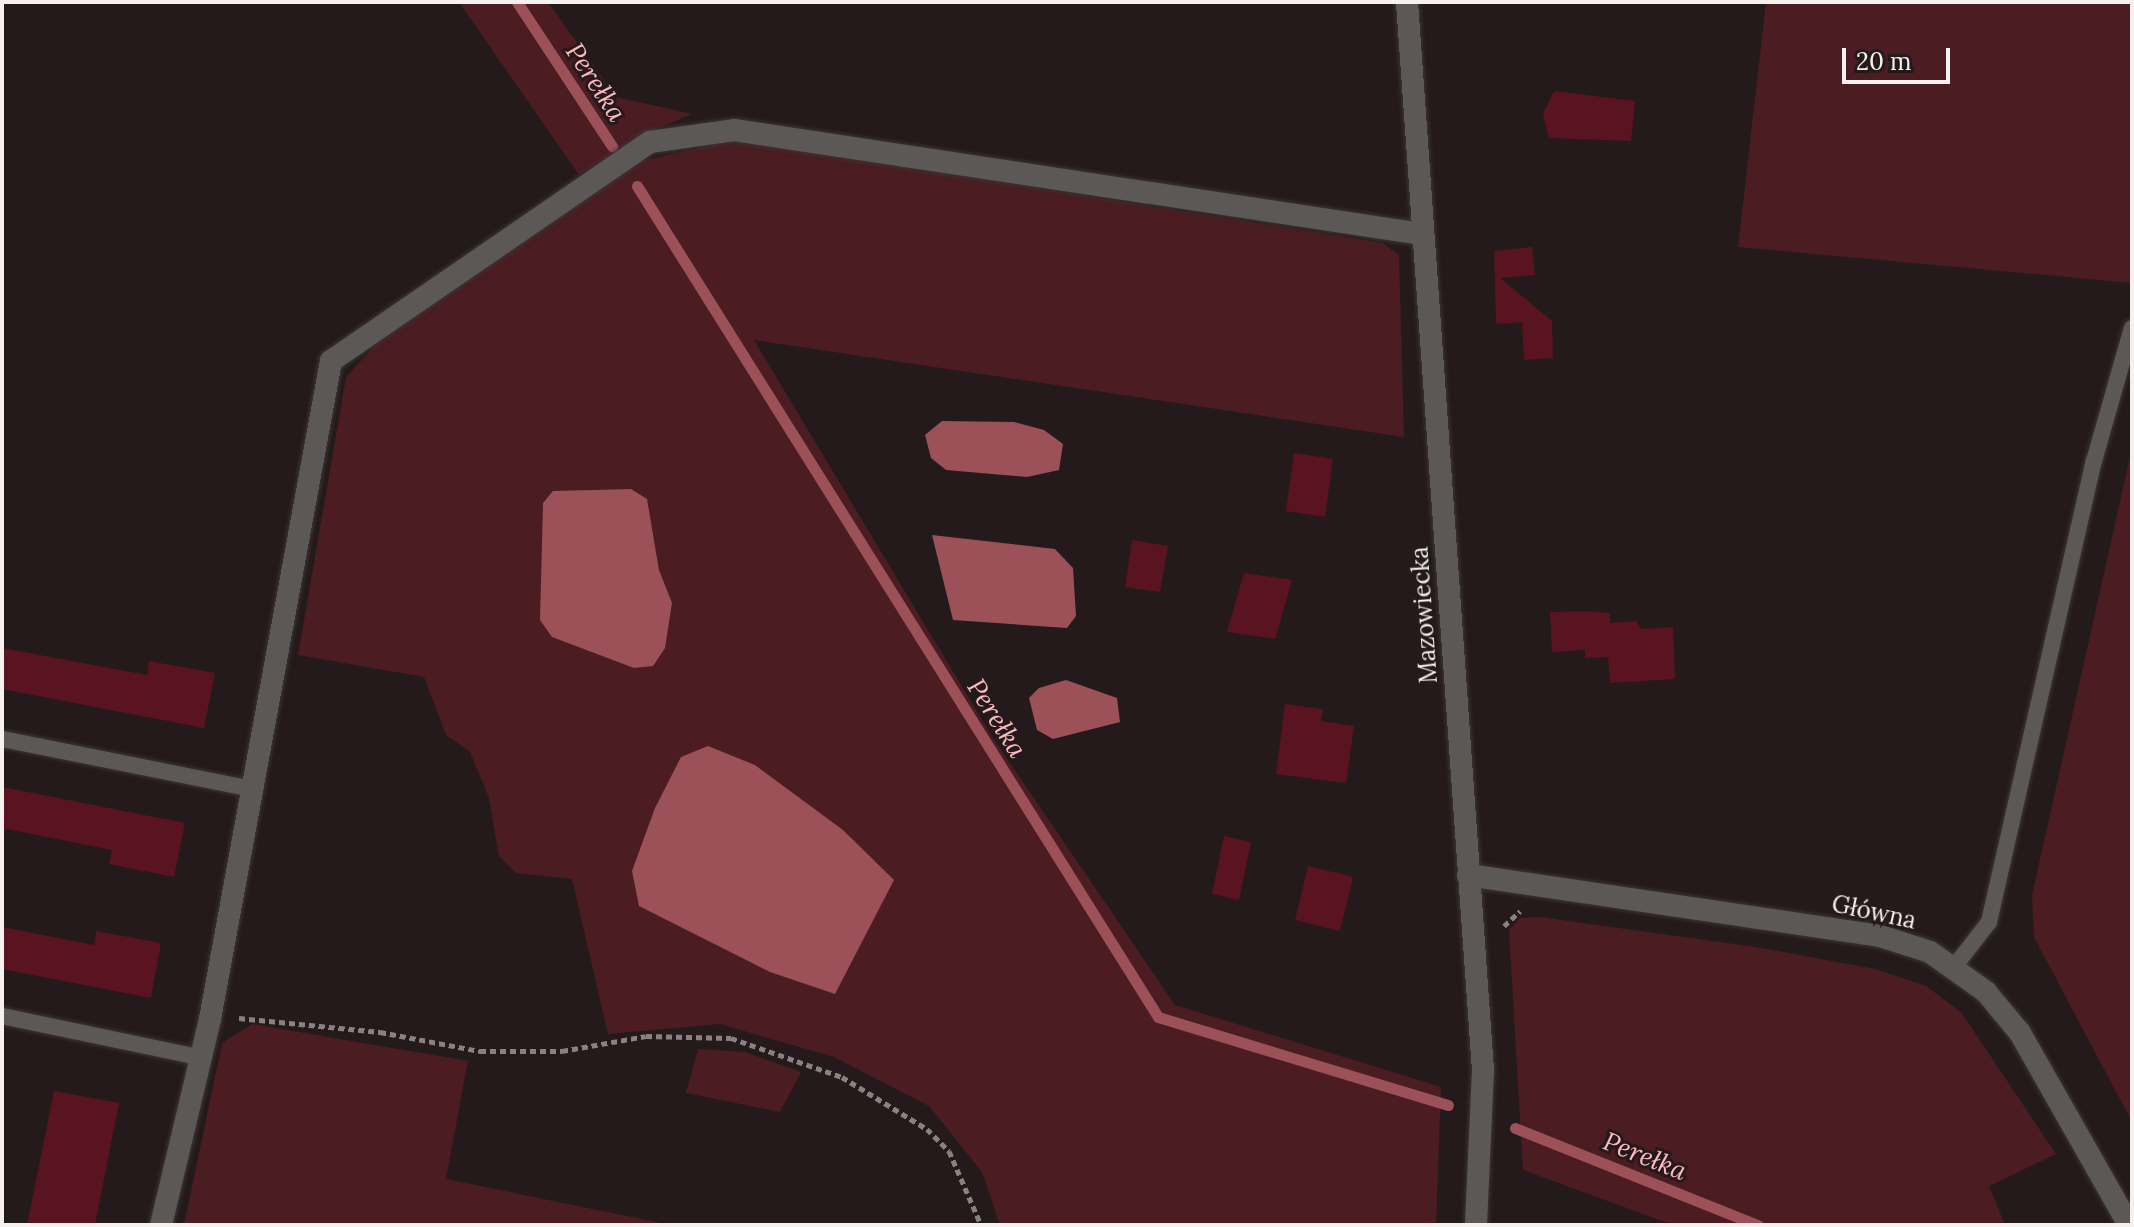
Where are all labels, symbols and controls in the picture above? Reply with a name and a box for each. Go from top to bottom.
scale bar [1846,32,1954,82]
water label: Perełka [559,37,633,127]
text: 20 m [1856,46,1912,77]
street label: Mazowiecka [1405,546,1443,684]
water label: Perełka [961,673,1033,763]
street label: Główna [1829,889,1919,935]
water label: Perełka [1599,1125,1691,1187]

